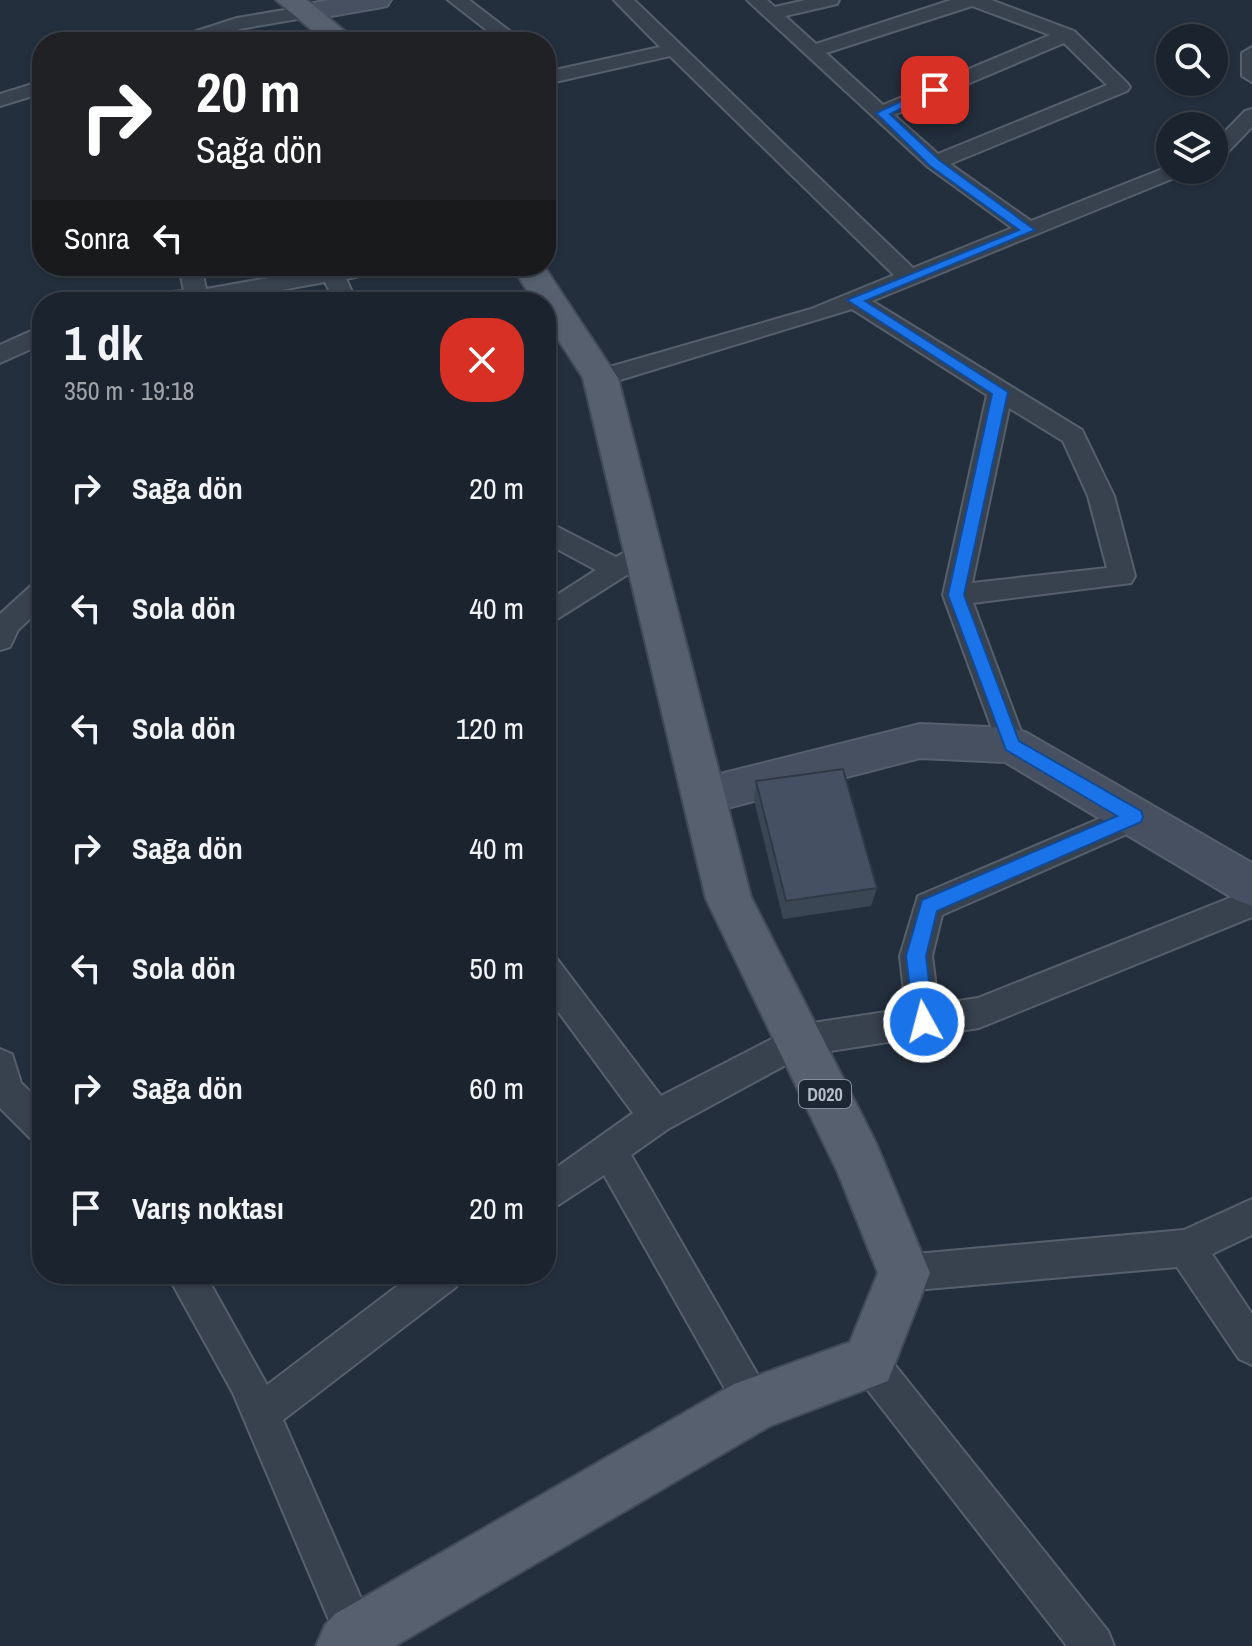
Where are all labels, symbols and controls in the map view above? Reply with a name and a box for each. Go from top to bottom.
map controls [1156,24,1228,184]
button: search [1156,24,1228,96]
text: 20 m [196,54,301,129]
pin [901,56,969,124]
icon: right [64,64,168,168]
icon: arrive [913,68,957,112]
button: layers [1156,112,1228,184]
text: Sağa dön [196,126,322,174]
icon: left [146,216,190,260]
text: Sonra [64,218,130,258]
text: 1 dk [64,310,143,375]
button: close [440,318,524,402]
text: 350 m · 19:18 [64,373,194,408]
icon: right [64,466,108,510]
text: Sağa dön [132,468,243,508]
text: 20 m [469,468,524,508]
icon: left [64,586,108,630]
text: Sola dön [132,588,236,628]
text: 40 m [469,588,524,628]
icon: left [64,706,108,750]
text: Sola dön [132,708,236,748]
text: 120 m [456,708,524,748]
icon: right [64,826,108,870]
text: Sağa dön [132,828,243,868]
text: 40 m [469,828,524,868]
icon: left [64,946,108,990]
text: Sola dön [132,948,236,988]
text: 50 m [469,948,524,988]
position arrow [882,980,966,1064]
icon: right [64,1066,108,1110]
text: Sağa dön [132,1068,243,1108]
text: 60 m [469,1068,524,1108]
road number: D020 [799,1080,851,1108]
icon: arrive [64,1186,108,1230]
text: Varış noktası [132,1188,284,1228]
text: 20 m [469,1188,524,1228]

